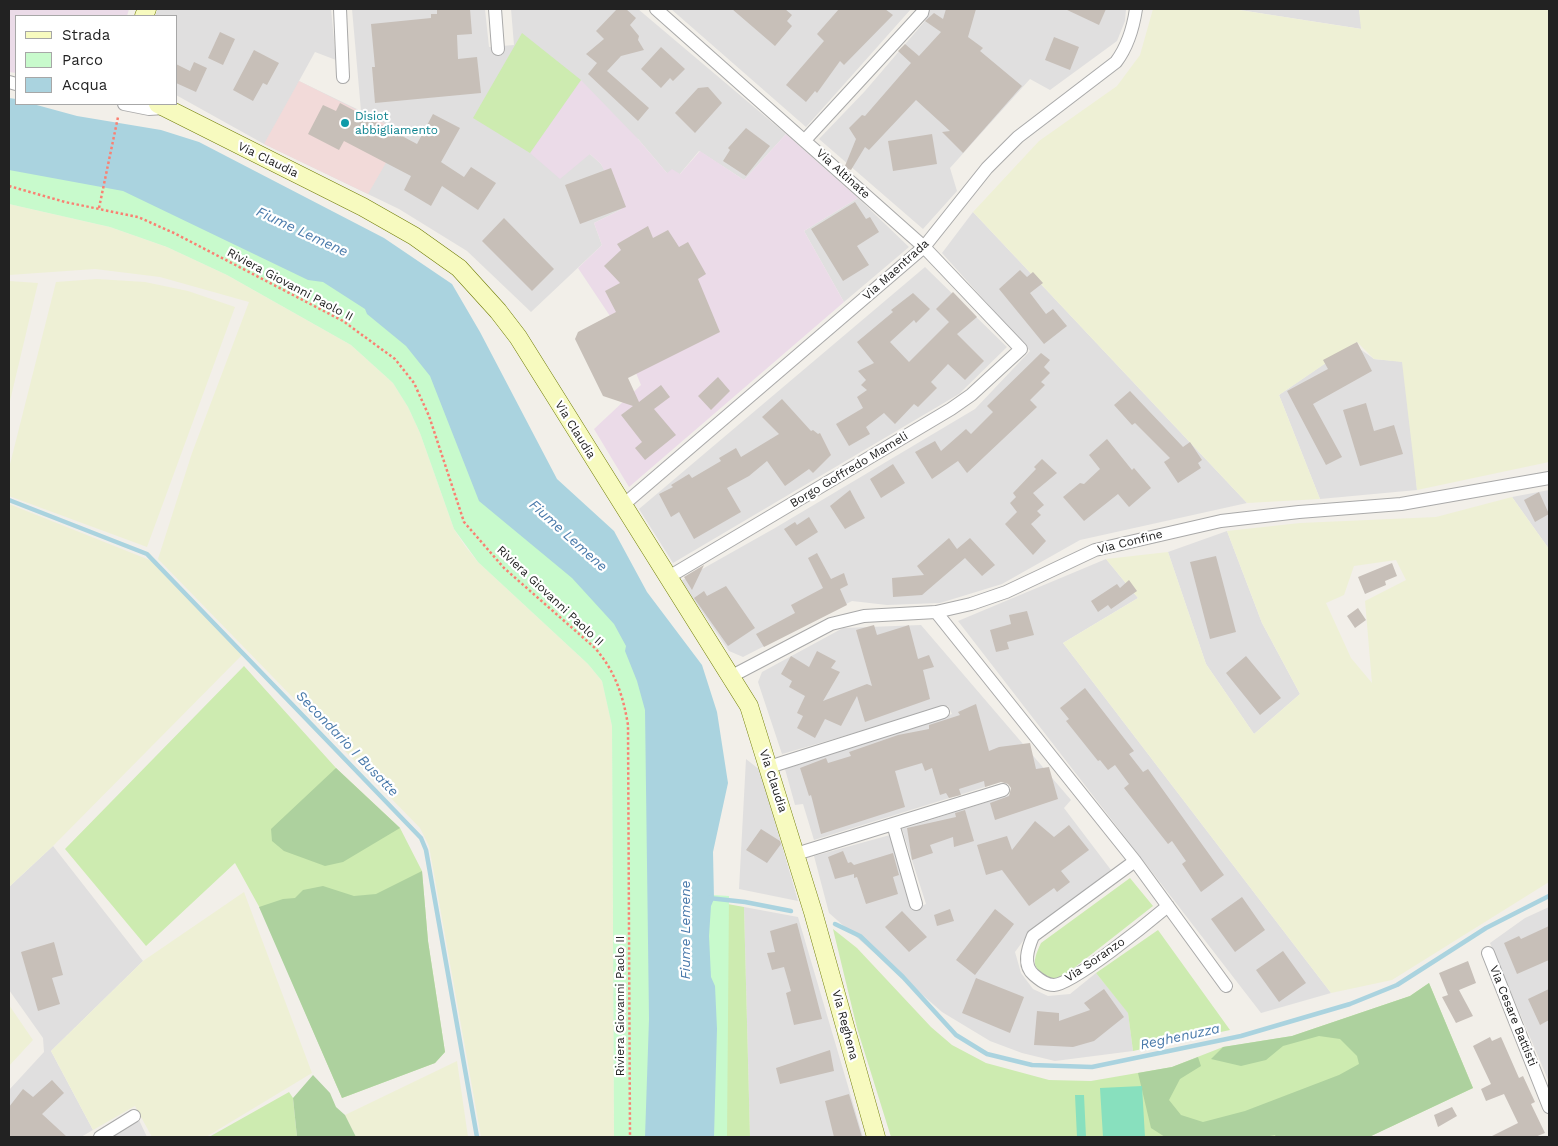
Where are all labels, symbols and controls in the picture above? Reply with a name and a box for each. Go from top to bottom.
legend [15,15,178,105]
text: Strada [62,26,110,44]
text: Parco [62,51,103,69]
text: Acqua [62,76,107,94]
place label: Disiot abbigliamento [355,109,438,137]
marker: Disiot abbigliamento [339,117,351,129]
street label: Via Claudia [235,139,301,181]
street label: Via Altinate [813,146,873,202]
water label: Fiume Lemene [254,203,350,261]
street label: Via Maentrada [860,237,932,303]
street label: Riviera Giovanni Paolo II [225,246,355,324]
street label: Via Claudia [552,398,598,462]
street label: Borgo Goffredo Mameli [787,429,911,511]
water label: Fiume Lemene [526,497,610,575]
street label: Via Confine [1096,527,1164,557]
street label: Riviera Giovanni Paolo II [494,543,606,649]
water label: Secondario I Busatte [292,688,402,800]
street label: Via Claudia [756,748,790,814]
water label: Fiume Lemene [678,880,694,980]
street label: Via Soranzo [1062,935,1128,985]
street label: Riviera Giovanni Paolo II [613,936,627,1076]
street label: Via Cesare Battisti [1486,964,1540,1068]
street label: Via Reghena [829,989,861,1061]
water label: Reghenuzza [1139,1020,1221,1054]

